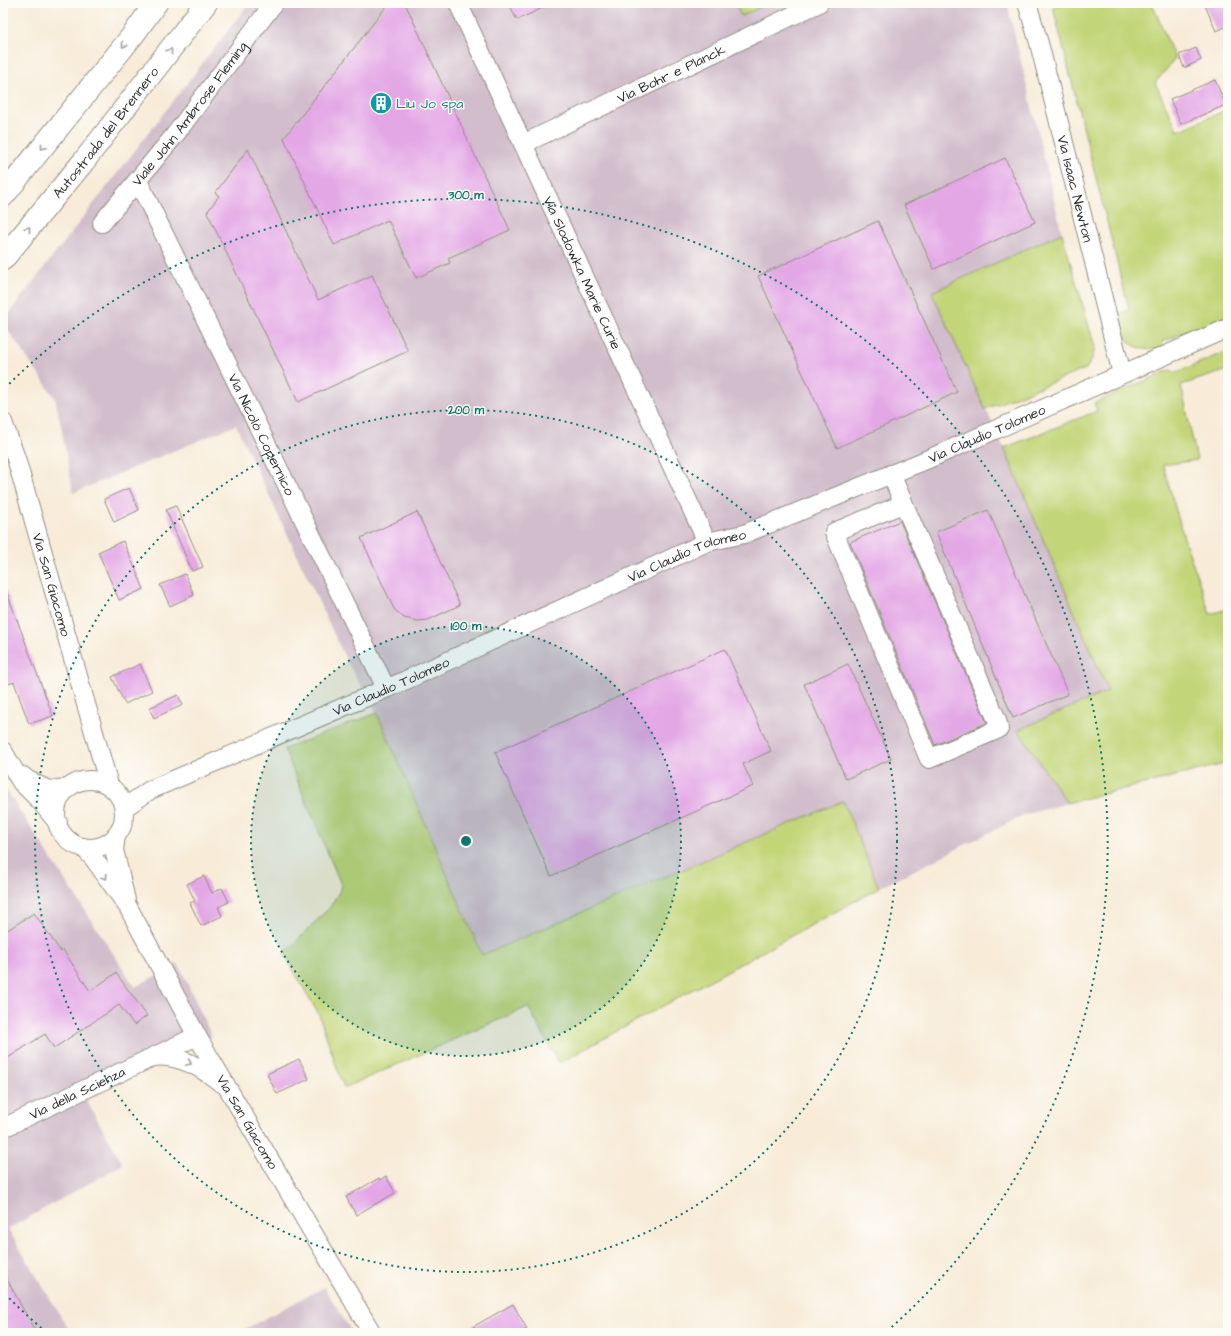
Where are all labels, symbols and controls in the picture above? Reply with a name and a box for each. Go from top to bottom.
street label: Viale John Ambrose Fleming [127,38,253,191]
street label: Via Bohr e Planck [614,40,729,109]
one-way arrow [122,41,129,48]
one-way arrow [165,49,172,56]
street label: Autostrada del Brennero [48,63,164,203]
building icon: Liu Jo spa [368,90,394,116]
place label: Liu Jo spa [396,94,463,114]
street label: Via Isaac Newton [1052,133,1098,245]
one-way arrow [41,143,48,150]
text: 300 m [447,187,484,204]
street label: Via Slodowka Marie Curie [538,193,626,353]
one-way arrow [23,227,30,234]
street label: Via Nicolò Copernico [223,370,299,499]
street label: Via Claudio Tolomeo [925,400,1049,469]
text: 200 m [447,402,485,419]
street label: Via Claudio Tolomeo [625,525,748,588]
street label: Via San Giacomo [27,531,75,639]
text: 100 m [451,618,482,635]
street label: Via Claudio Tolomeo [330,652,453,721]
centre of rings [459,834,473,848]
one-way arrow [101,873,108,880]
one-way arrow [185,1058,192,1066]
street label: Via della Scienza [26,1062,129,1125]
street label: Via San Giacomo [211,1071,283,1174]

